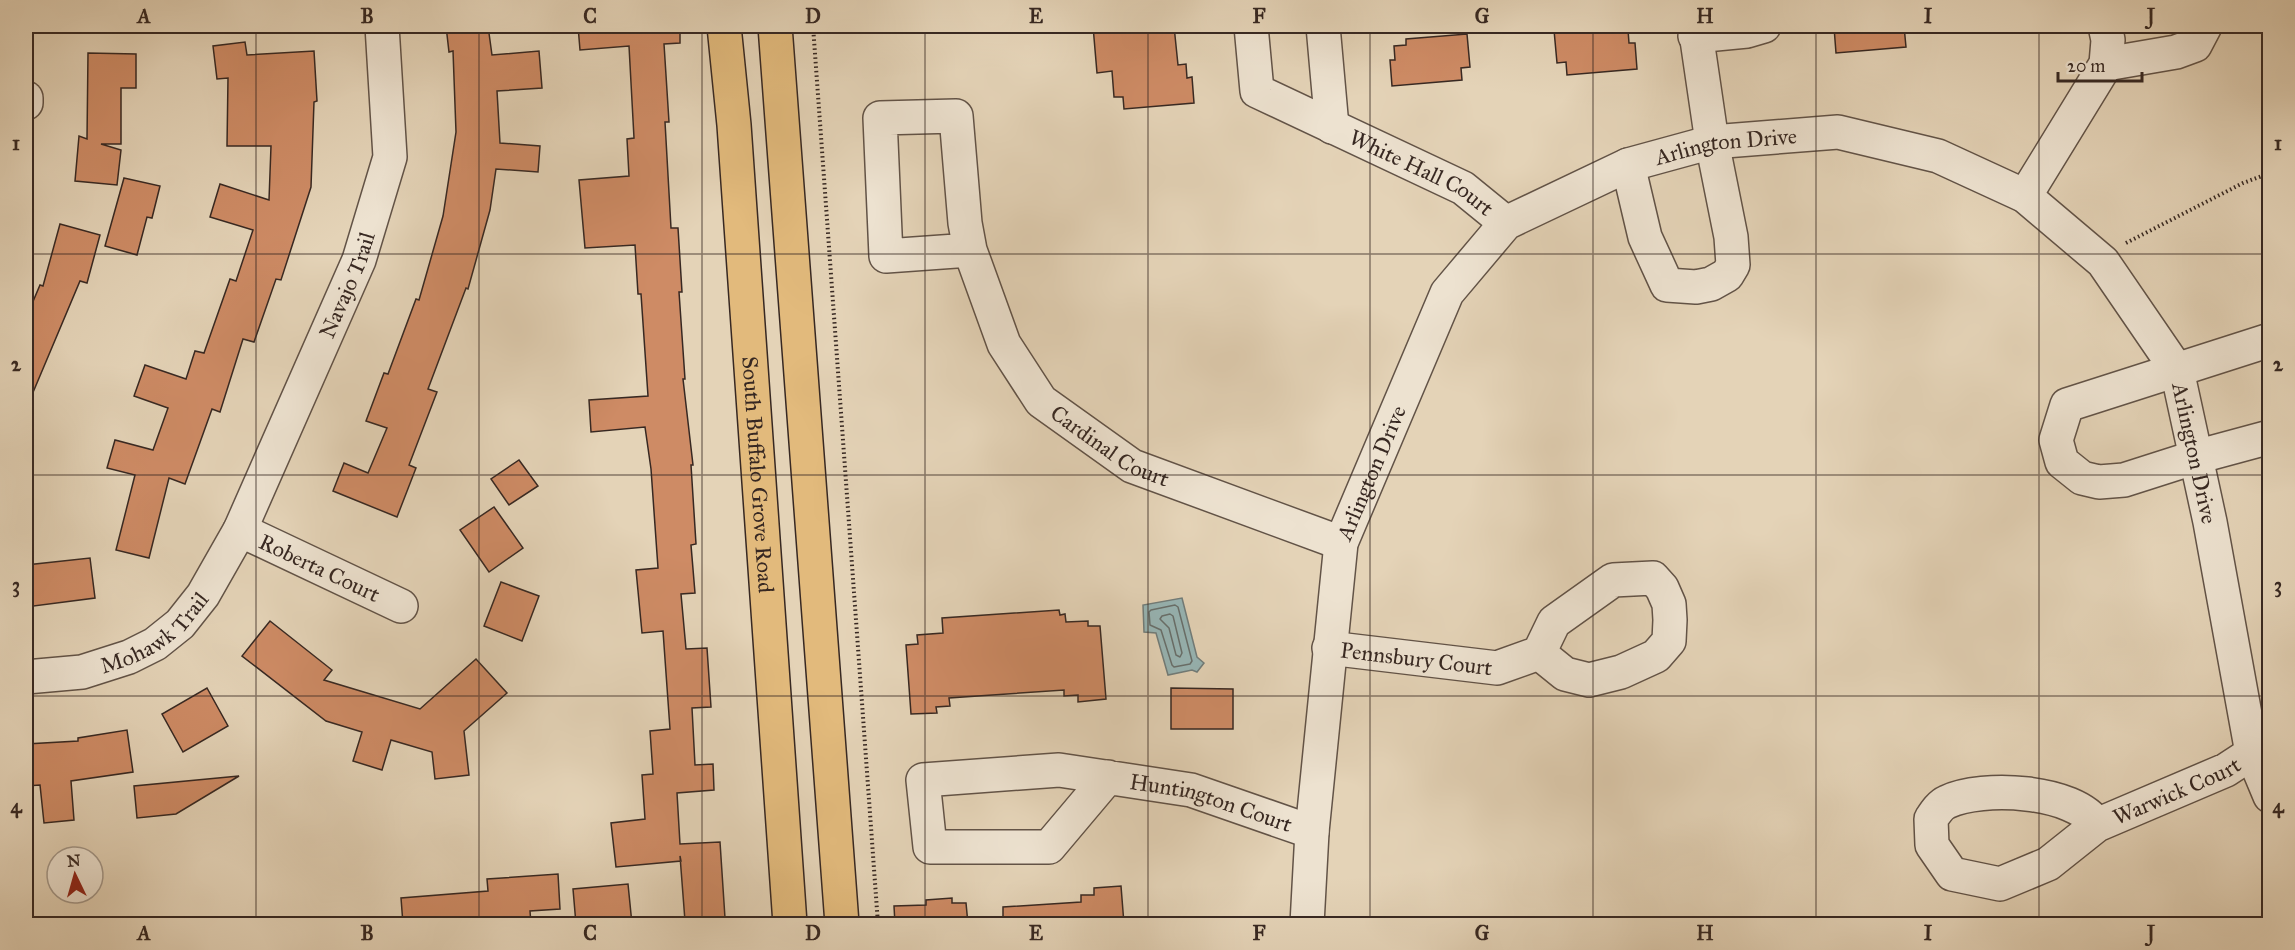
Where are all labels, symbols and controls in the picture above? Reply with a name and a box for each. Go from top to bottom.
text: A [135,4,151,28]
text: B [360,4,374,28]
text: C [583,4,597,28]
text: D [805,4,821,28]
text: E [1029,4,1044,28]
text: F [1252,4,1266,28]
text: G [1475,4,1490,28]
text: H [1696,4,1714,28]
text: I [1924,4,1933,28]
text: J [2144,4,2156,30]
scale bar [2058,45,2142,83]
text: 20 m [2067,55,2105,77]
street label: Arlington Drive [1651,122,1798,171]
street label: White Hall Court [1345,123,1499,222]
text: 1 [12,131,20,155]
text: 1 [2274,131,2282,155]
street label: Navajo Trail [313,229,381,342]
text: 2 [11,352,22,376]
text: 2 [2273,352,2284,376]
street label: South Buffalo Grove Road [736,355,780,594]
street label: Arlington Drive [2166,379,2223,526]
street label: Cardinal Court [1045,399,1173,493]
street label: Arlington Drive [1330,401,1412,545]
street label: Roberta Court [255,528,384,608]
text: 3 [12,573,20,598]
text: 3 [2274,573,2282,598]
street label: Mohawk Trail [97,587,214,679]
street label: Pennsbury Court [1339,636,1494,681]
street label: Warwick Court [2109,751,2246,831]
street label: Huntington Court [1128,768,1296,838]
text: 4 [10,794,22,819]
text: 4 [2272,794,2284,819]
north arrow [45,845,105,905]
text: N [66,850,82,871]
text: A [135,921,151,945]
text: B [360,921,374,945]
text: C [583,921,597,945]
text: D [805,921,821,945]
text: E [1029,921,1044,945]
text: F [1252,921,1266,945]
text: G [1475,921,1490,945]
text: H [1696,921,1714,945]
text: I [1924,921,1933,945]
text: J [2144,921,2156,947]

